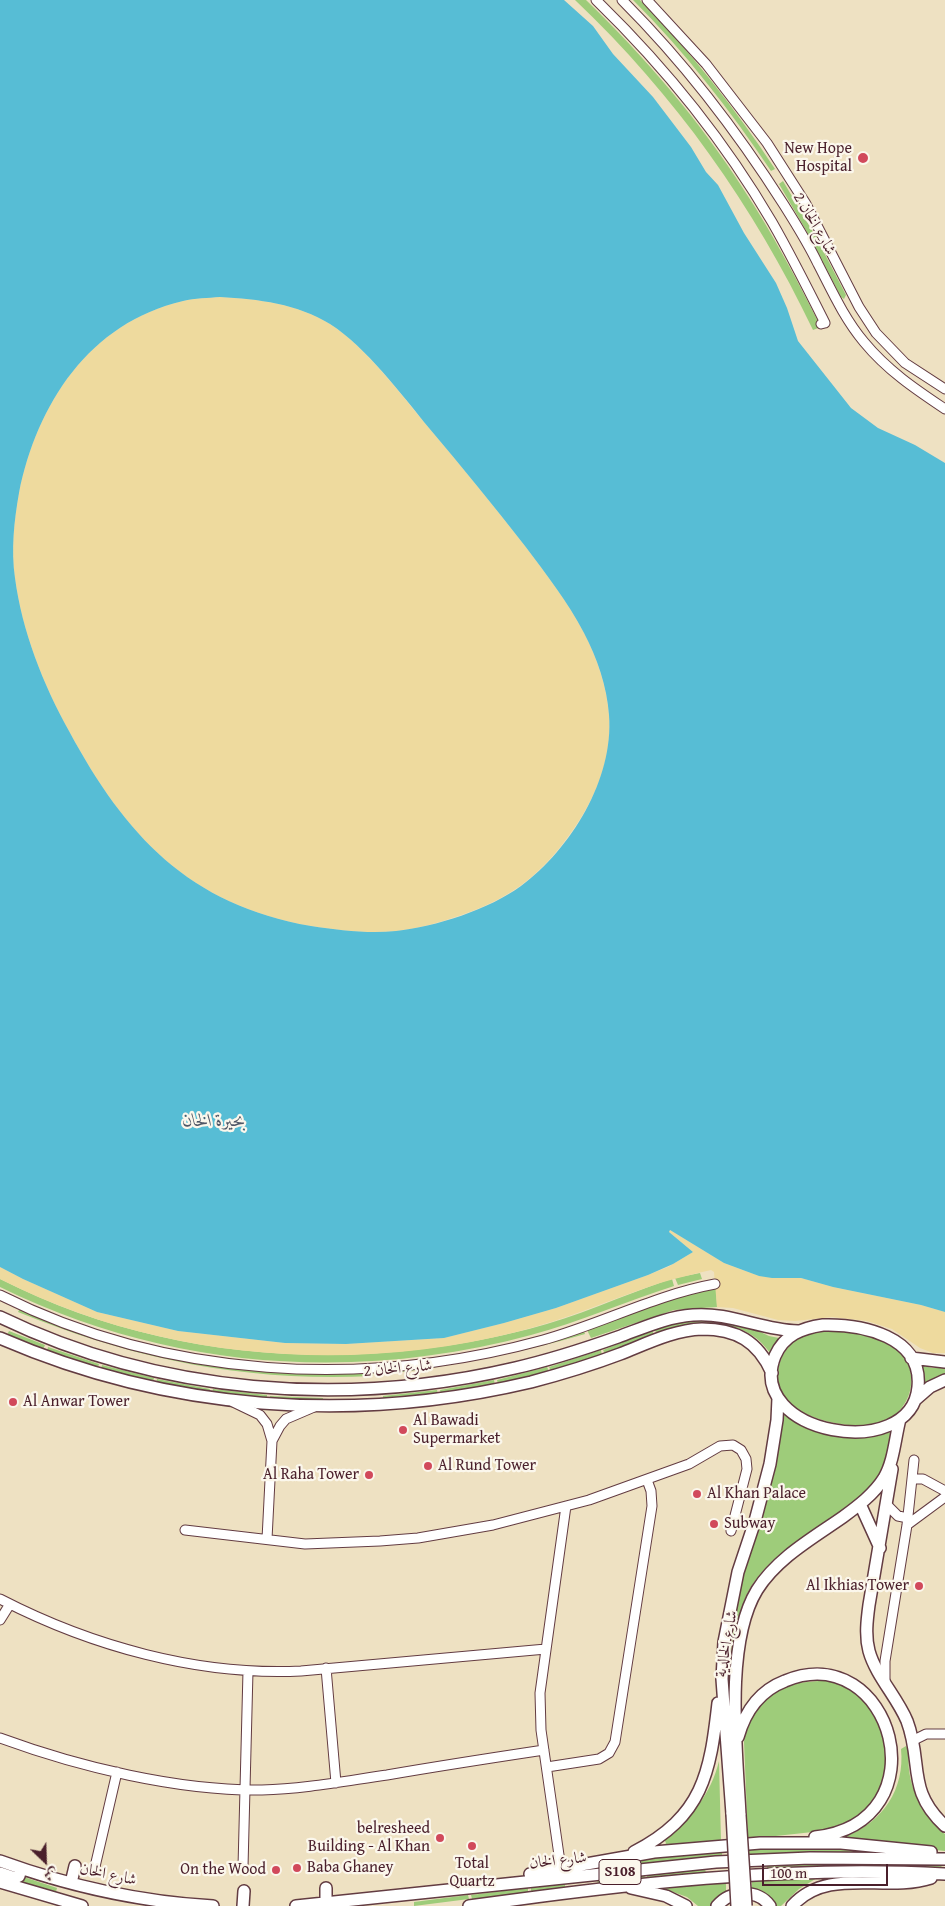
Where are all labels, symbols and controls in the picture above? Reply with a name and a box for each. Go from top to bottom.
place label: New Hope Hospital [784,139,852,177]
marker: New Hope Hospital [856,151,870,165]
street label: شارع الخان 2 [788,189,840,259]
water label: بحيرة الخان [182,1110,246,1132]
street label: شارع الخان 2 [363,1356,433,1382]
place label: Al Anwar Tower [23,1392,130,1412]
marker: Al Anwar Tower [7,1396,19,1408]
place label: Al Bawadi Supermarket [413,1411,500,1449]
marker: Al Bawadi Supermarket [397,1424,409,1436]
place label: Al Rund Tower [438,1456,536,1476]
marker: Al Rund Tower [422,1460,434,1472]
place label: Al Raha Tower [263,1465,359,1485]
marker: Al Raha Tower [363,1469,375,1481]
place label: Al Khan Palace [707,1484,806,1504]
marker: Al Khan Palace [691,1488,703,1500]
place label: Subway [724,1514,775,1534]
marker: Subway [708,1518,720,1530]
place label: Al Ikhias Tower [806,1576,909,1596]
marker: Al Ikhias Tower [913,1580,925,1592]
street label: شارع الخالدية [712,1609,742,1679]
place label: belresheed Building - Al Khan [308,1819,430,1857]
marker: belresheed Building - Al Khan [434,1832,446,1844]
north arrow [20,1836,70,1886]
marker: Total Quartz [466,1840,478,1852]
street label: شارع الخان [528,1848,588,1874]
place label: Total Quartz [449,1854,495,1892]
scale bar [765,1854,891,1886]
place label: Baba Ghaney [307,1858,393,1878]
street label: شارع الخان [78,1860,138,1890]
place label: On the Wood [180,1860,266,1880]
road number: S108 [599,1860,641,1884]
marker: Baba Ghaney [291,1862,303,1874]
text: 100 m [770,1862,807,1883]
text: ش [41,1863,62,1887]
marker: On the Wood [270,1864,282,1876]

